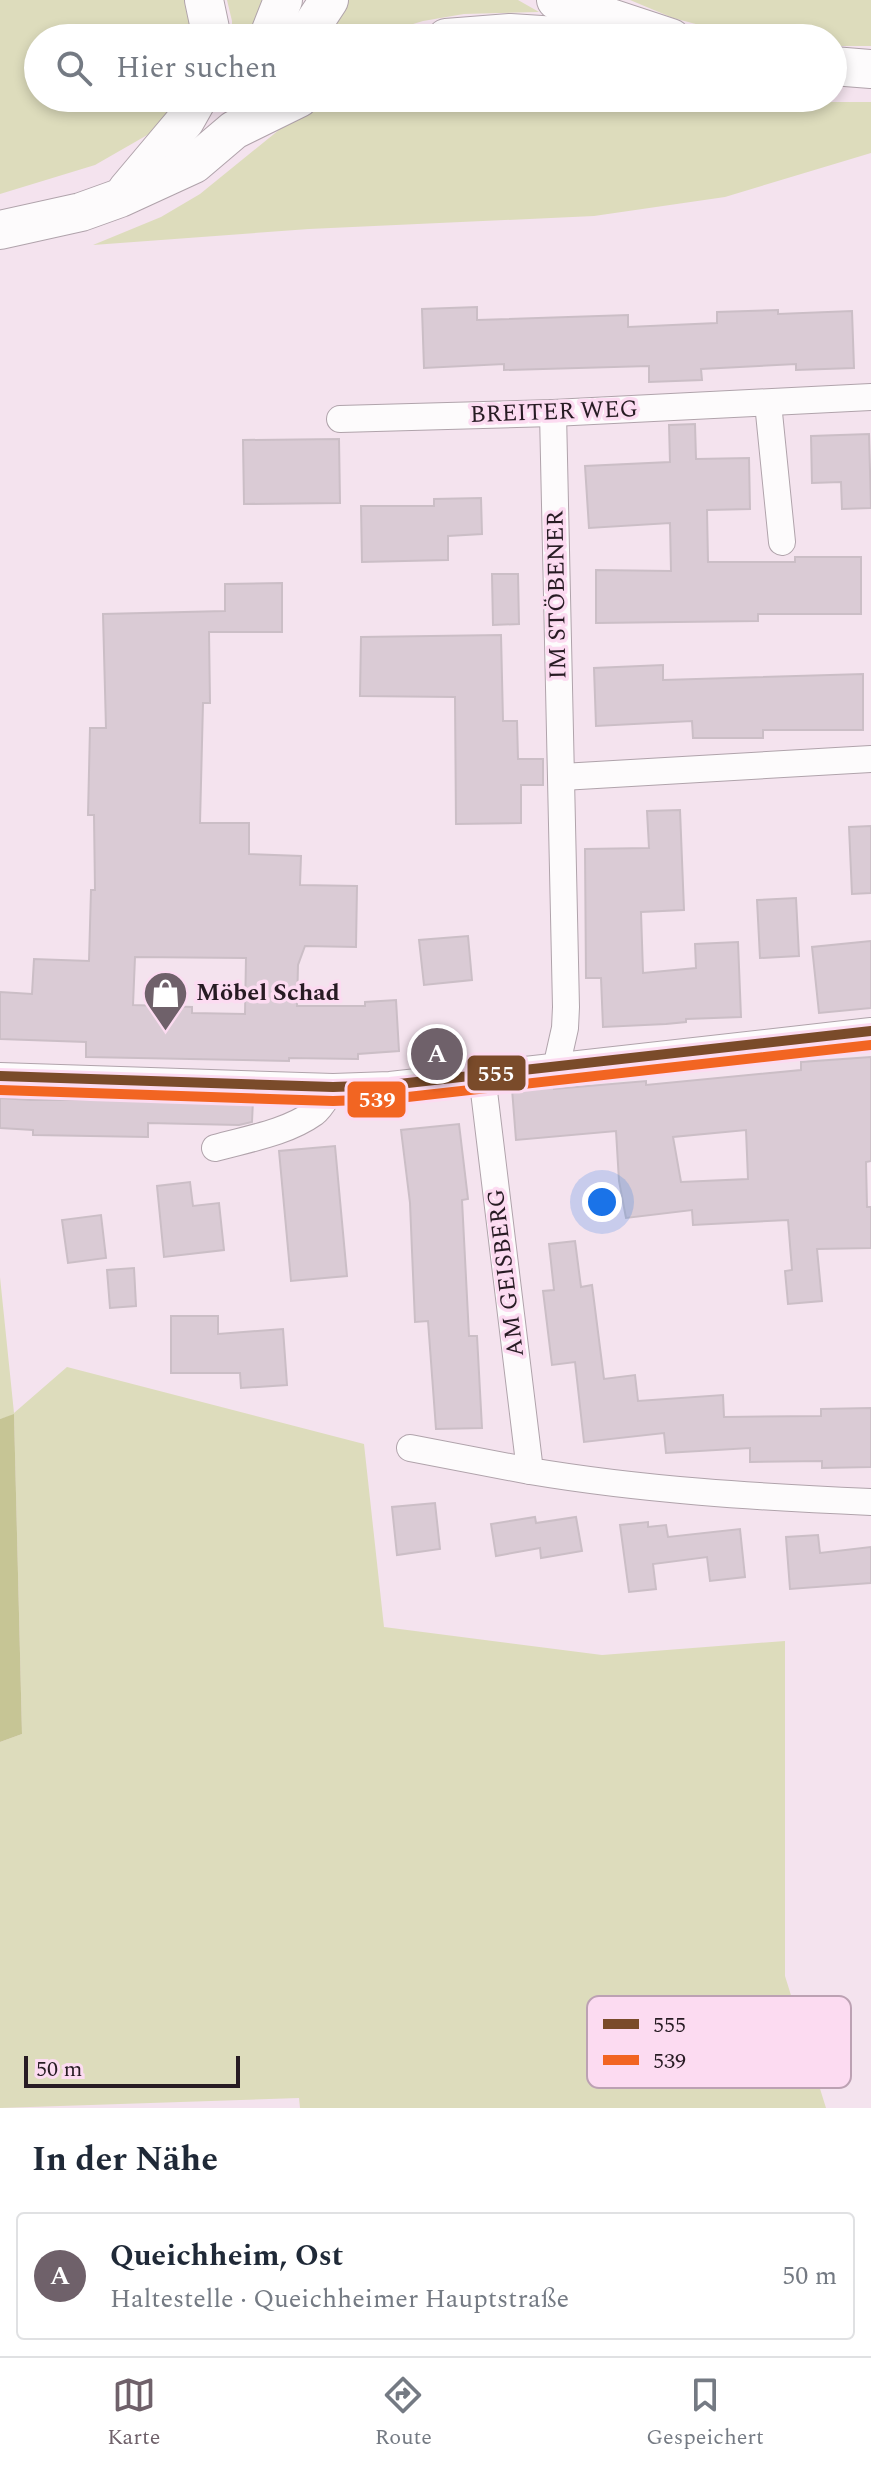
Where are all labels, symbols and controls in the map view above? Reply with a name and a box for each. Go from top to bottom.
search box [24,24,847,112]
text: Hier suchen [116,45,277,91]
icon: search [52,46,96,90]
street label: BREITER WEG [469,391,639,433]
street label: IM STÖBENER [538,510,576,680]
shop icon: Möbel Schad [141,969,189,1032]
place label: Möbel Schad [196,975,340,1011]
pin: A [411,1024,463,1084]
line badge: 555 [466,1054,527,1092]
text: 555 [477,1058,515,1091]
line badge: 539 [346,1080,407,1119]
text: 539 [358,1084,396,1117]
your location [582,1182,622,1222]
street label: AM GEISBERG [478,1187,534,1359]
legend [587,1996,851,2088]
text: 555 [653,2009,686,2042]
text: 539 [653,2045,686,2078]
scale bar [24,2052,240,2088]
text: 50 m [36,2053,82,2086]
text: In der Nähe [32,2134,218,2186]
text: Queichheim, Ost [110,2233,343,2279]
text: A [50,2256,70,2296]
text: 50 m [782,2256,837,2296]
text: Haltestelle · Queichheimer Hauptstraße [110,2279,569,2319]
tab: Karte [107,2373,160,2454]
tab: Route [375,2373,432,2454]
tab: Gespeichert [646,2373,764,2454]

